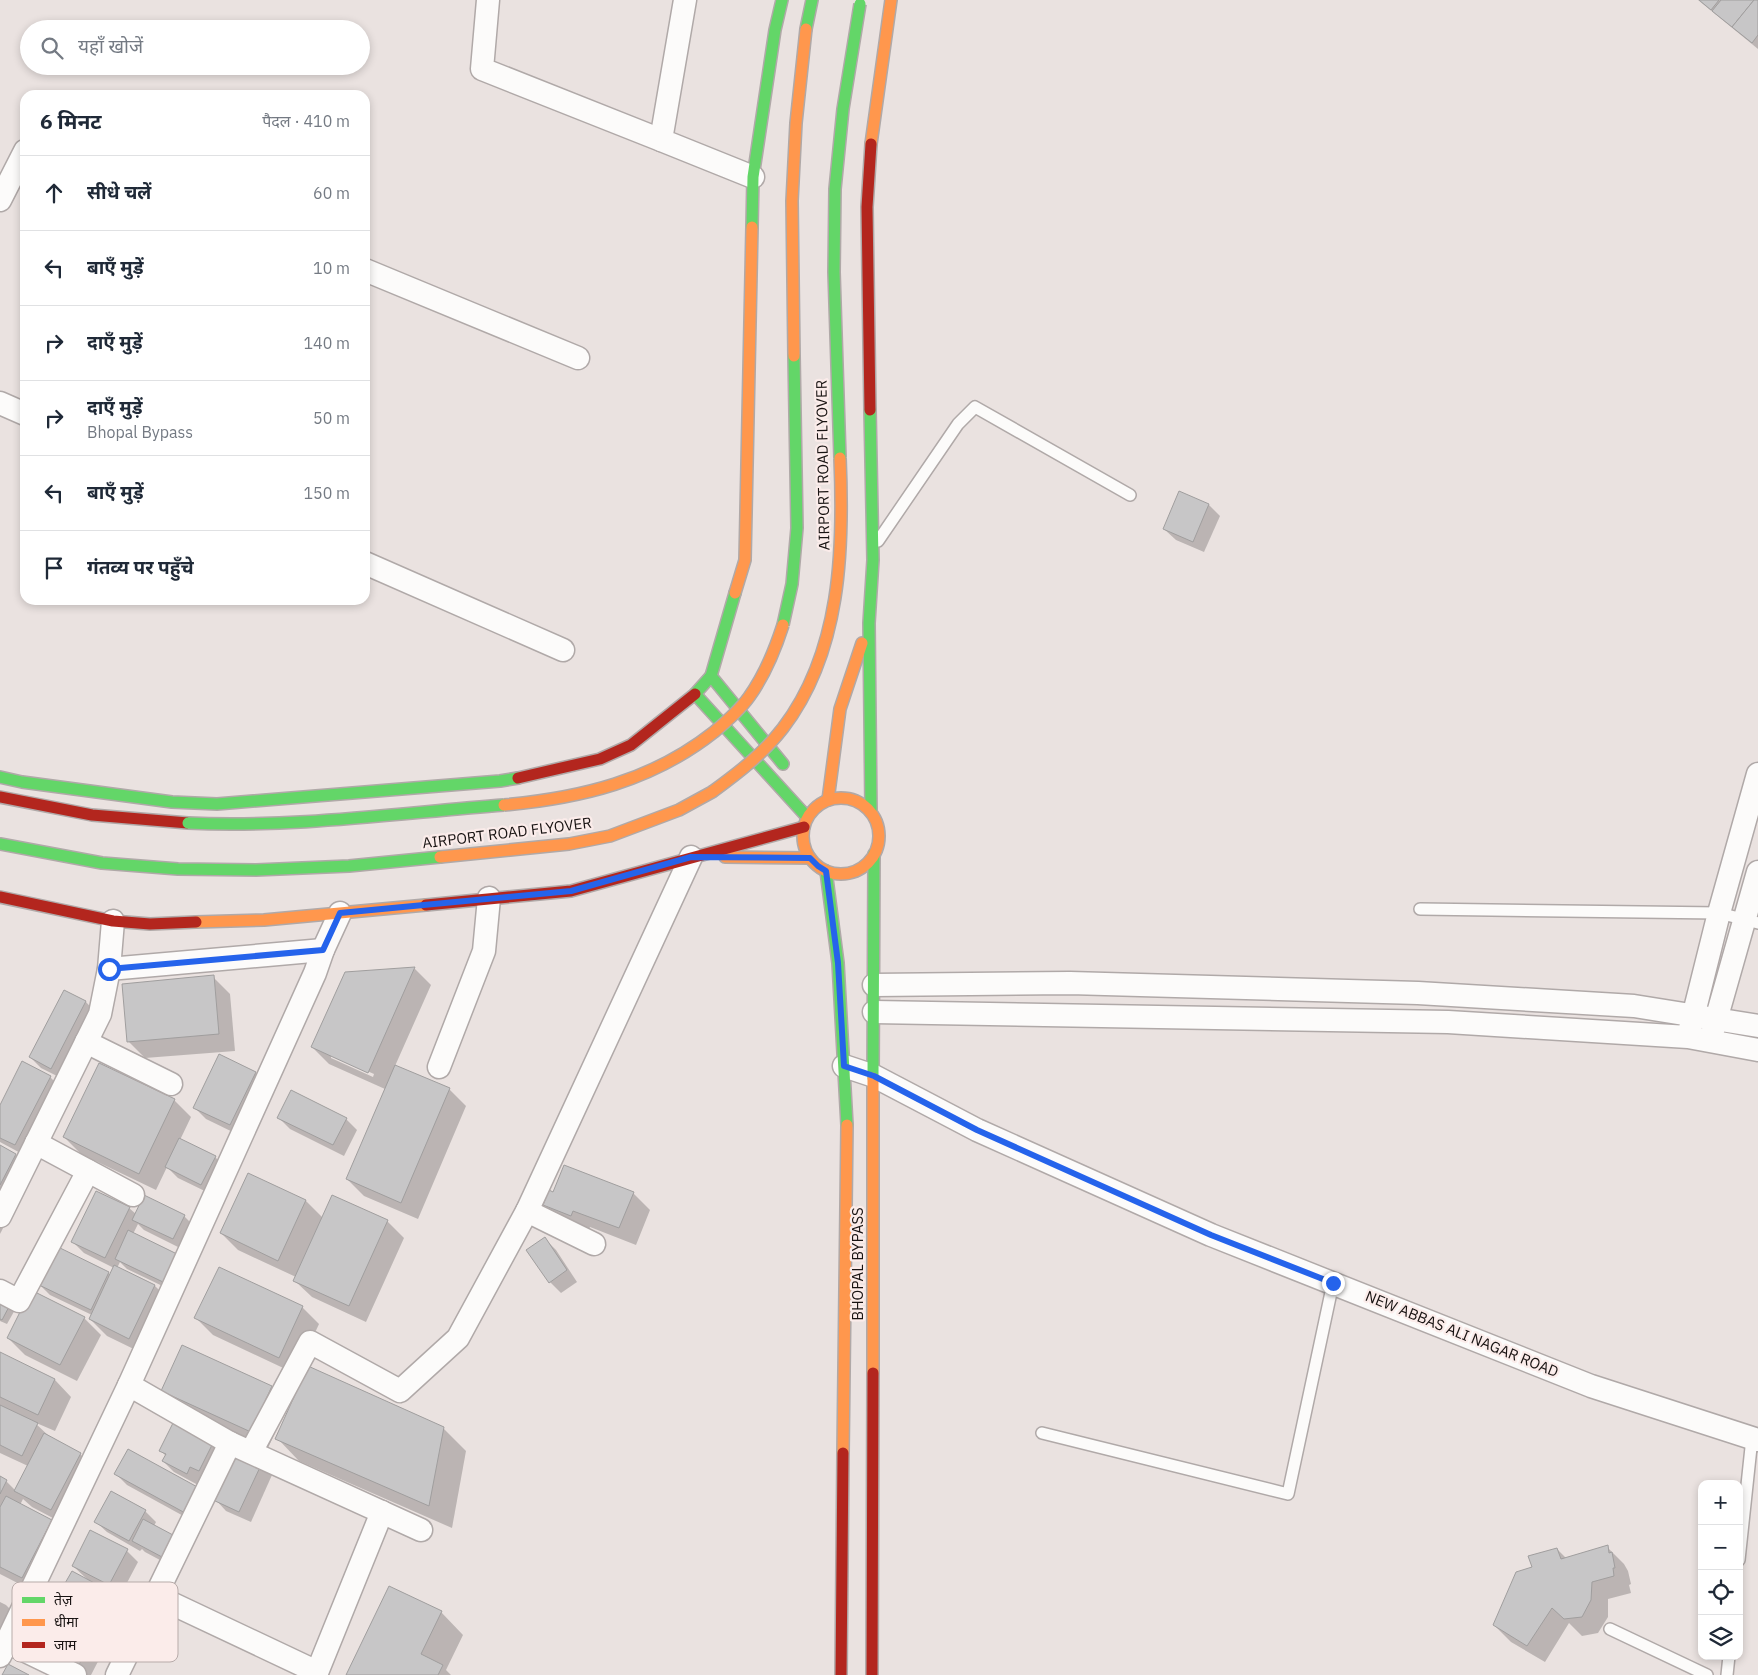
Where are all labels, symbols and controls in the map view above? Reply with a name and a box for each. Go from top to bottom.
search box [20,20,370,75]
icon: search [38,34,66,62]
text: यहाँ खोजें [78,34,143,58]
text: 6 मिनट [40,107,102,135]
text: पैदल · 410 m [262,111,350,131]
icon: ahead [40,179,68,207]
text: सीधे चलें [87,180,151,204]
text: 60 m [313,183,350,203]
icon: left [40,254,68,282]
text: बाएँ मुड़ें [87,255,144,279]
text: 10 m [313,258,350,278]
icon: right [40,329,68,357]
text: दाएँ मुड़ें [87,330,143,354]
text: 140 m [303,333,350,353]
street label: AIRPORT ROAD FLYOVER [812,380,833,550]
text: दाएँ मुड़ें [87,395,143,419]
icon: right [40,404,68,432]
text: 50 m [313,408,350,428]
text: Bhopal Bypass [87,422,193,442]
icon: left [40,479,68,507]
text: बाएँ मुड़ें [87,480,144,504]
text: 150 m [303,483,350,503]
icon: arrive [40,554,68,582]
text: गंतव्य पर पहुँचे [87,555,194,579]
street label: AIRPORT ROAD FLYOVER [421,813,593,852]
route start [98,958,121,981]
street label: BHOPAL BYPASS [848,1207,867,1321]
route end [1322,1272,1345,1295]
street label: NEW ABBAS ALI NAGAR ROAD [1363,1286,1562,1381]
map controls [1698,1480,1743,1660]
button: + [1698,1480,1743,1525]
button: − [1698,1525,1743,1570]
button: locate [1698,1570,1743,1615]
legend [12,1582,178,1662]
text: तेज़ [54,1591,73,1609]
text: धीमा [54,1613,79,1631]
button: layers [1698,1615,1743,1660]
text: जाम [54,1636,77,1654]

